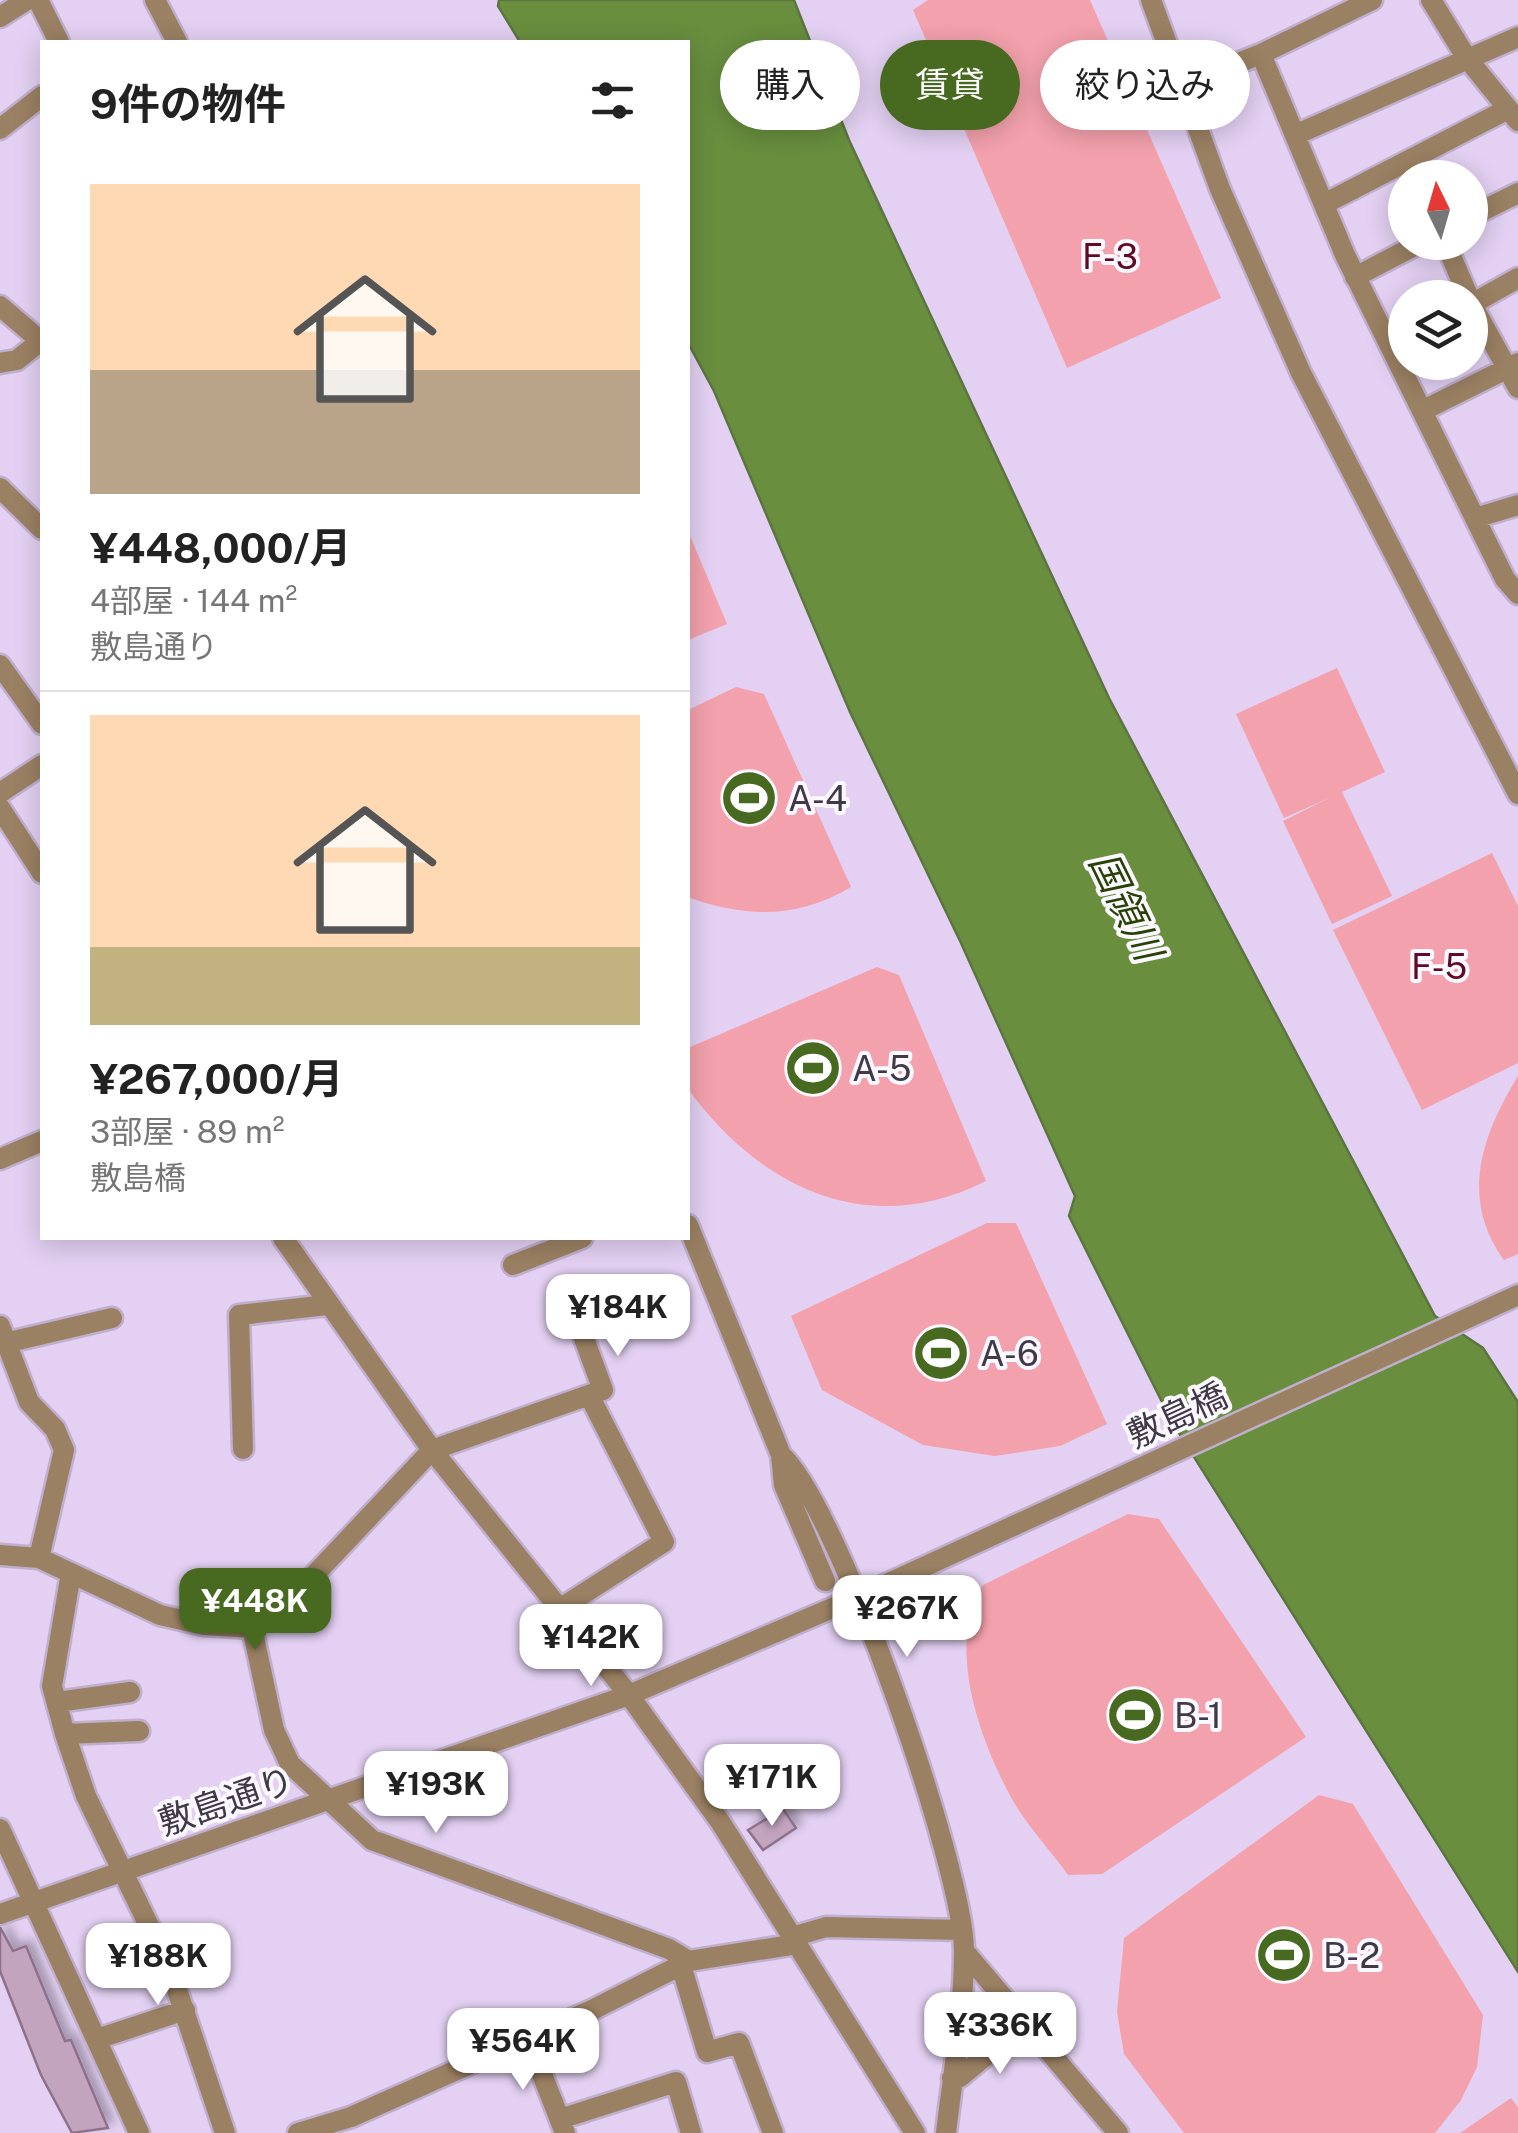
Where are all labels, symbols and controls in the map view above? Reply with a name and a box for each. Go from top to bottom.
chip: 購入 [720,40,860,130]
chip: 賃貸 [880,40,1020,130]
chip: 絞り込み [1040,40,1250,130]
icon: filters [585,73,640,128]
text: 9件の物件 [90,79,286,128]
north arrow [1388,160,1488,260]
map controls [1388,160,1488,380]
park label: F-3 [1082,236,1138,277]
icon: home [275,249,455,429]
button: layers [1388,280,1488,380]
text: ¥448,000/月 [90,523,352,572]
text: 4部屋 · 144 m² [90,582,297,619]
text: 敷島通り [90,628,218,665]
sports icon: A-4 [719,768,779,828]
place label: A-4 [788,778,847,819]
icon: home [275,780,455,960]
water label: 国領川 [1081,845,1173,971]
park label: F-5 [1411,946,1467,987]
sports icon: A-5 [783,1038,843,1098]
place label: A-5 [852,1048,911,1089]
text: ¥267,000/月 [90,1054,344,1103]
text: 3部屋 · 89 m² [90,1113,285,1150]
text: 敷島橋 [90,1159,186,1196]
pin: ¥184K [548,1274,688,1359]
text: ¥184K [568,1288,668,1325]
sports icon: A-6 [911,1323,971,1383]
place label: A-6 [980,1333,1039,1374]
street label: 敷島橋 [1121,1374,1233,1456]
pin: ¥448K [185,1568,325,1653]
pin: ¥267K [837,1575,977,1660]
text: ¥448K [201,1582,309,1619]
text: ¥267K [855,1589,960,1626]
pin: ¥142K [521,1604,661,1689]
text: ¥142K [541,1618,641,1655]
sports icon: B-1 [1105,1685,1165,1745]
place label: B-1 [1174,1695,1222,1736]
pin: ¥171K [702,1744,842,1829]
pin: ¥193K [366,1751,506,1836]
text: ¥171K [726,1758,818,1795]
street label: 敷島通り [153,1759,299,1843]
text: ¥193K [386,1765,486,1802]
pin: ¥188K [88,1923,228,2008]
sports icon: B-2 [1254,1925,1314,1985]
place label: B-2 [1323,1935,1380,1976]
text: ¥188K [108,1937,208,1974]
pin: ¥336K [930,1992,1070,2077]
text: ¥336K [946,2006,1054,2043]
pin: ¥564K [453,2008,593,2093]
text: ¥564K [469,2022,577,2059]

